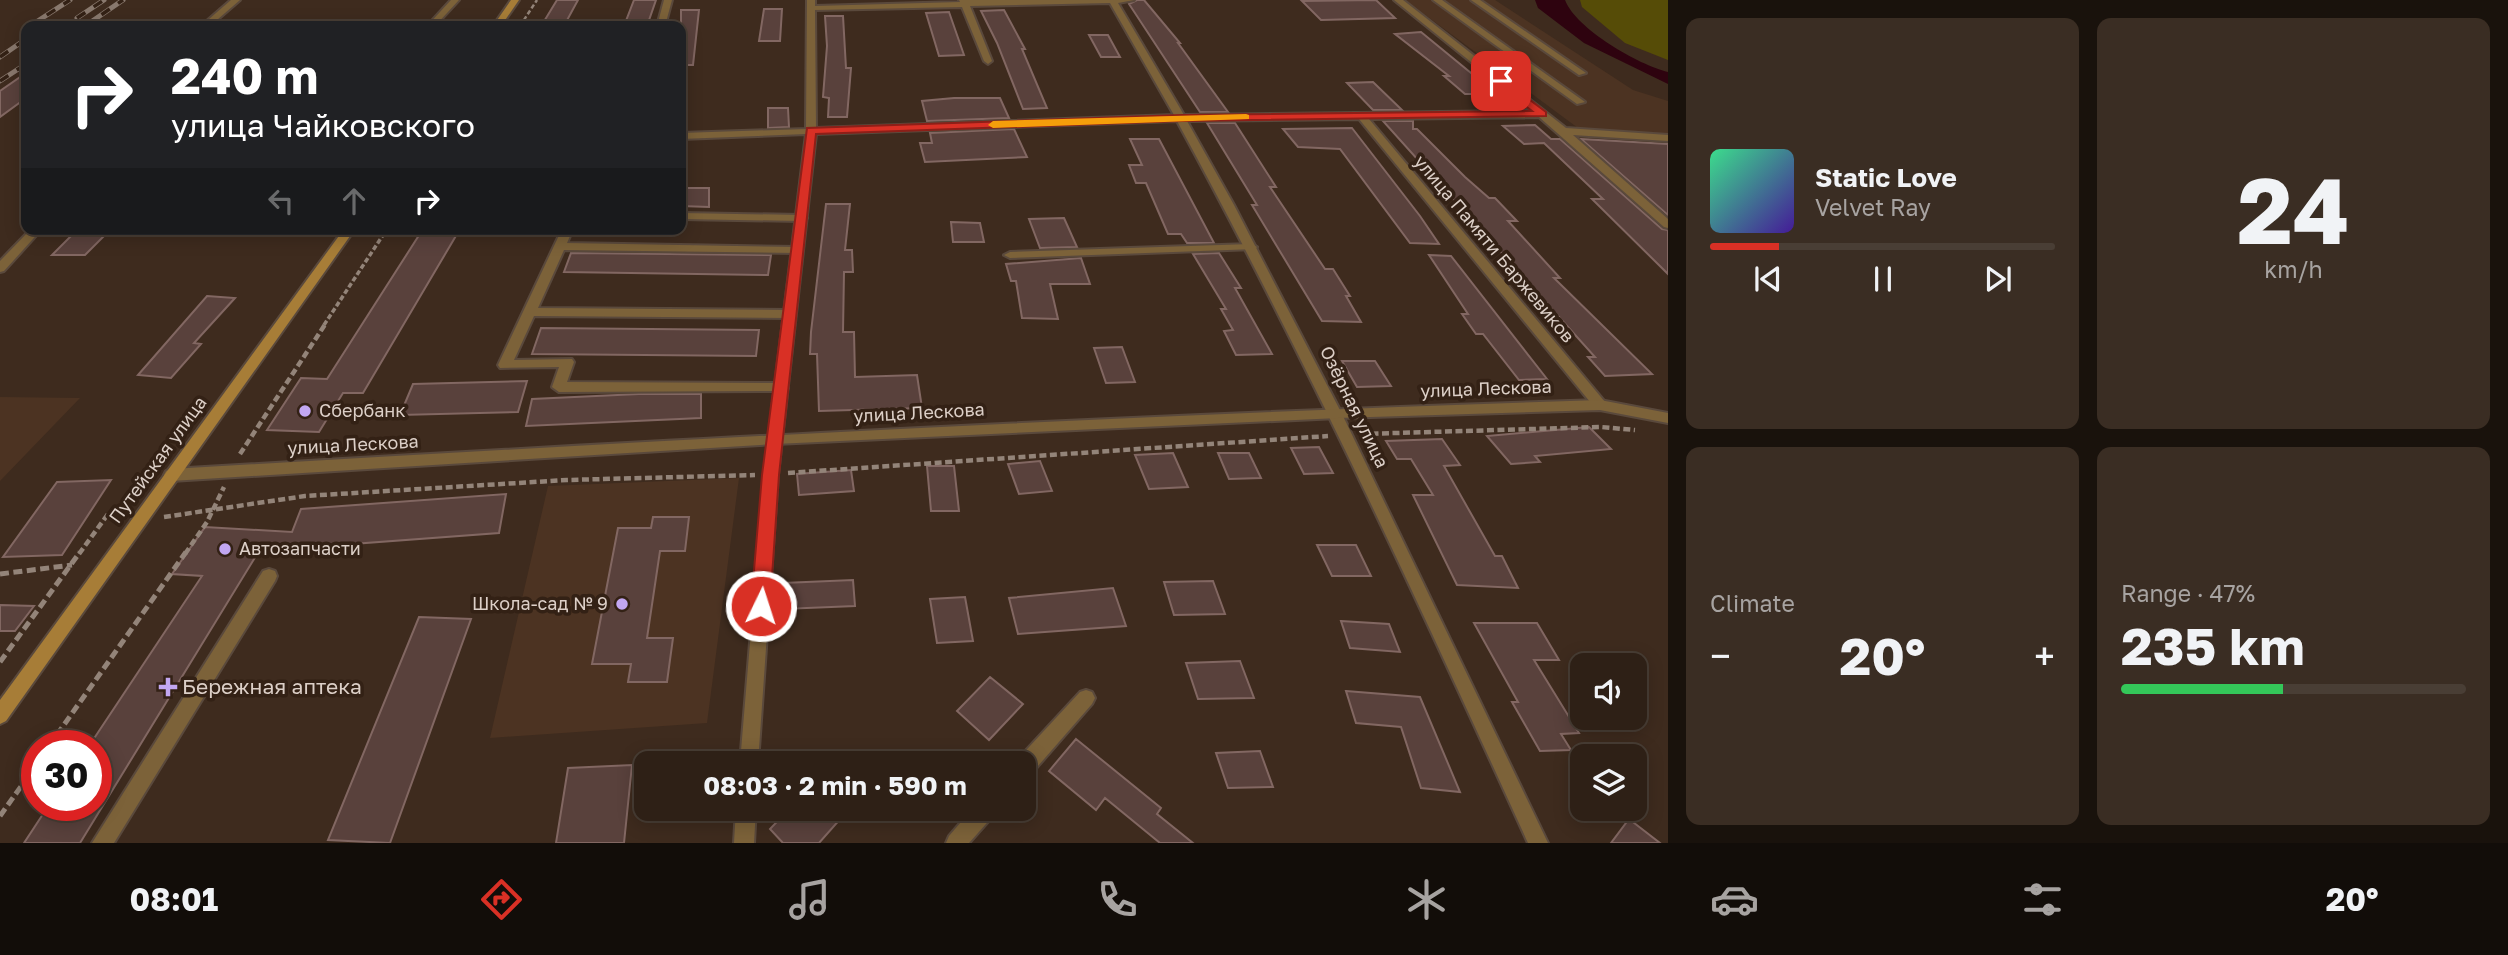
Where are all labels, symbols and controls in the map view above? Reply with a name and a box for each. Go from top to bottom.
text: 240 m [171,46,319,105]
icon: right [56,49,147,140]
pin [1471,51,1531,111]
icon: arrive [1482,62,1520,100]
text: улица Чайковского [171,106,475,144]
street label: улица Памяти Баржевиков [1410,150,1580,347]
text: 24 [2237,155,2350,264]
text: Static Love [1815,162,1957,193]
icon: left [262,182,300,220]
icon: ahead [335,182,373,220]
icon: right [408,182,446,220]
text: Velvet Ray [1815,193,1931,221]
text: km/h [2264,255,2323,283]
icon: previous [1749,260,1787,298]
icon: pause [1864,260,1902,298]
icon: next [1979,260,2017,298]
street label: Озёрная улица [1316,342,1394,471]
street label: улица Лескова [1420,375,1552,401]
street label: Путейская улица [104,392,211,527]
street label: улица Лескова [853,398,985,426]
place label: Сбербанк [319,399,406,421]
marker: Сбербанк [297,403,313,419]
street label: улица Лескова [287,430,419,458]
place label: Автозапчасти [239,537,361,559]
marker: Автозапчасти [217,541,233,557]
position arrow [724,569,798,643]
text: Range · 47% [2121,579,2255,607]
text: Climate [1710,589,1795,617]
place label: Школа-сад № 9 [472,592,608,614]
marker: Школа-сад № 9 [614,596,630,612]
text: 235 km [2121,614,2305,676]
text: 20° [1840,624,1925,686]
text: − [1710,633,1731,678]
text: + [2034,633,2055,678]
map controls [1570,653,1647,821]
button: sound [1570,653,1647,730]
place label: Бережная аптека [182,673,362,699]
marker: Бережная аптека [160,679,176,695]
speed limit sign: 30 [21,730,112,821]
button: layers [1570,744,1647,821]
text: 08:03 · 2 min · 590 m [703,770,967,801]
icon: directions [477,875,526,924]
icon: music [785,875,834,924]
icon: phone [1093,875,1142,924]
icon: climate [1402,875,1451,924]
icon: car [1710,875,1759,924]
icon: filters [2018,875,2067,924]
text: 08:01 [130,880,218,918]
text: 20° [2326,880,2378,918]

